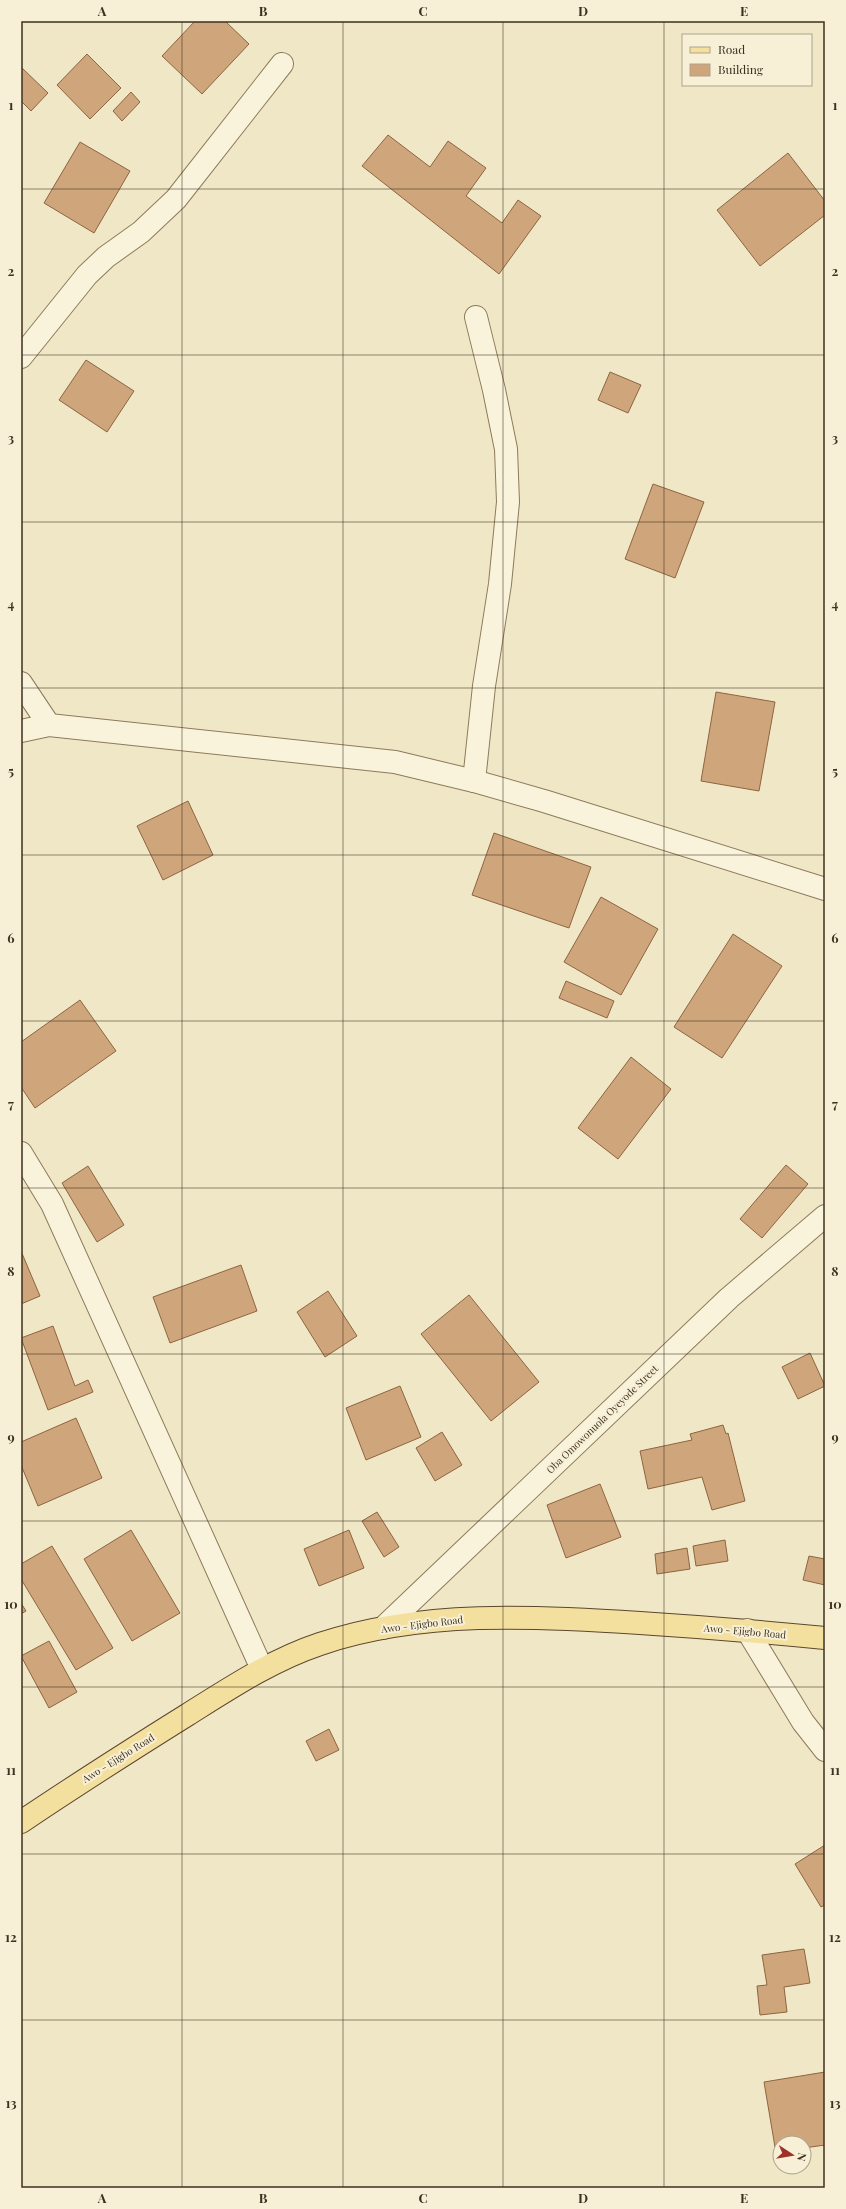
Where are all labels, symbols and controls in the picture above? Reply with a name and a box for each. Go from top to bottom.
text: A [97,2,107,19]
text: B [259,2,268,19]
text: C [418,2,428,19]
text: D [578,2,588,19]
text: E [740,2,748,19]
legend [682,34,812,86]
text: Road [718,41,745,57]
text: Building [718,61,764,77]
text: 1 [9,96,14,113]
text: 1 [833,96,838,113]
text: 2 [8,262,15,279]
text: 2 [832,262,839,279]
text: 3 [8,429,14,446]
text: 3 [832,429,838,446]
text: 4 [8,595,15,612]
text: 4 [832,595,839,612]
text: 5 [8,762,14,779]
text: 5 [832,762,838,779]
text: 6 [7,929,15,946]
text: 6 [831,929,839,946]
text: 7 [8,1095,14,1112]
text: 7 [832,1095,838,1112]
text: 8 [7,1262,15,1279]
text: 8 [831,1262,839,1279]
street label: Oba Omowonuola Oyeyode Street [543,1361,661,1476]
text: 9 [7,1428,15,1445]
text: 9 [831,1428,839,1445]
text: 10 [4,1595,18,1612]
text: 10 [828,1595,842,1612]
street label: Awo - Ejigbo Road [379,1612,464,1636]
street label: Awo - Ejigbo Road [702,1620,787,1642]
street label: Awo - Ejigbo Road [78,1730,157,1786]
text: 11 [6,1761,16,1778]
text: 11 [830,1761,840,1778]
text: 12 [5,1928,17,1945]
text: 12 [829,1928,841,1945]
text: 13 [5,2094,17,2111]
text: 13 [829,2094,841,2111]
north arrow [772,2135,812,2175]
text: N [794,2152,810,2163]
text: A [97,2189,107,2206]
text: B [259,2189,268,2206]
text: C [418,2189,428,2206]
text: D [578,2189,588,2206]
text: E [740,2189,748,2206]

